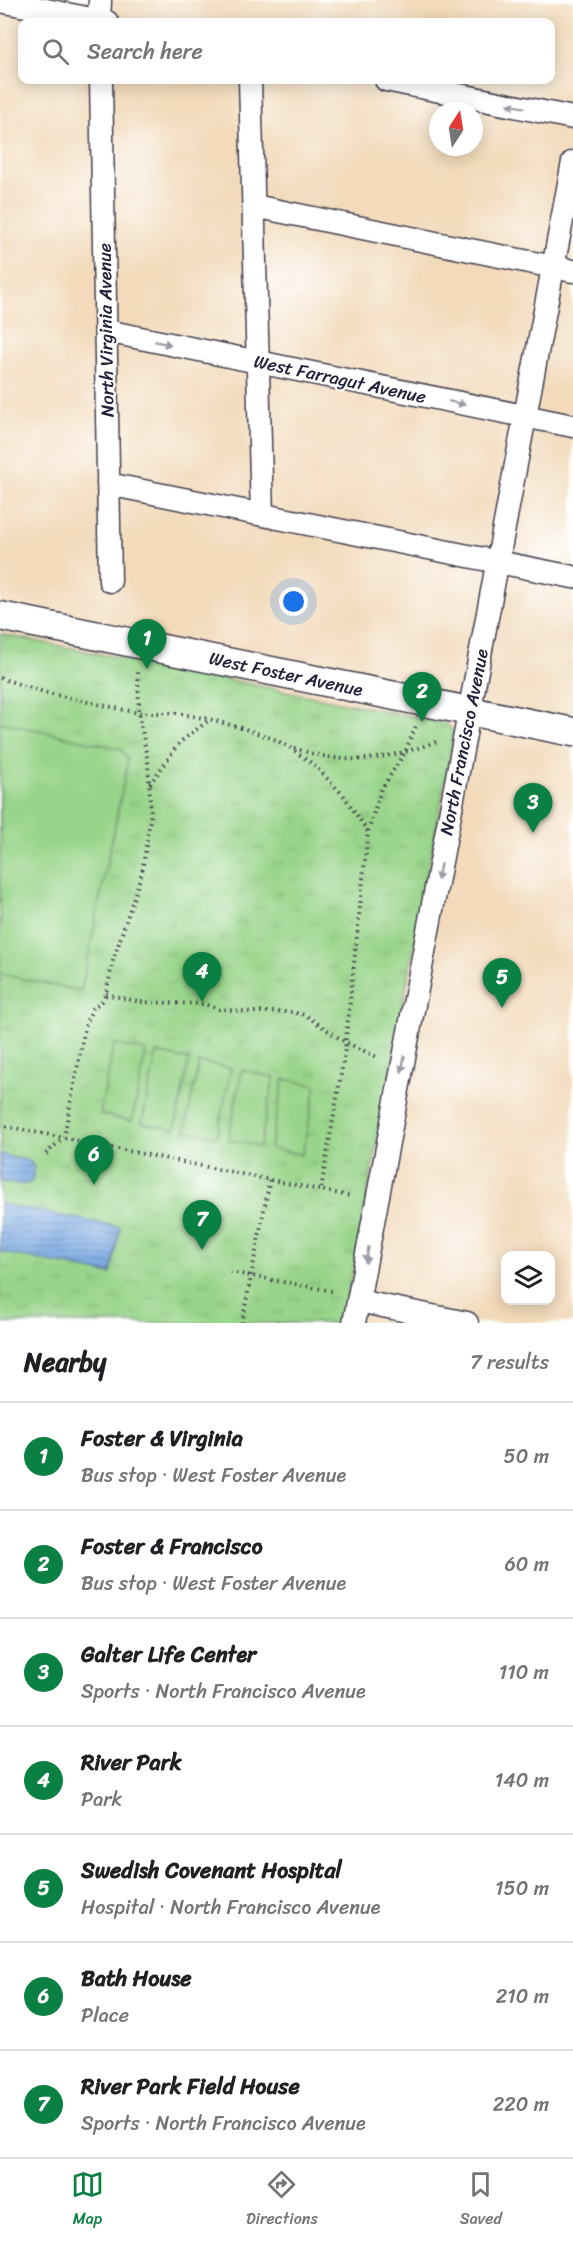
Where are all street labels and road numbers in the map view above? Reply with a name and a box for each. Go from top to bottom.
street label: North Virginia Avenue [88,243,124,417]
street label: West Farragut Avenue [251,345,429,413]
street label: West Foster Avenue [206,642,366,706]
street label: North Francisco Avenue [430,646,498,838]

